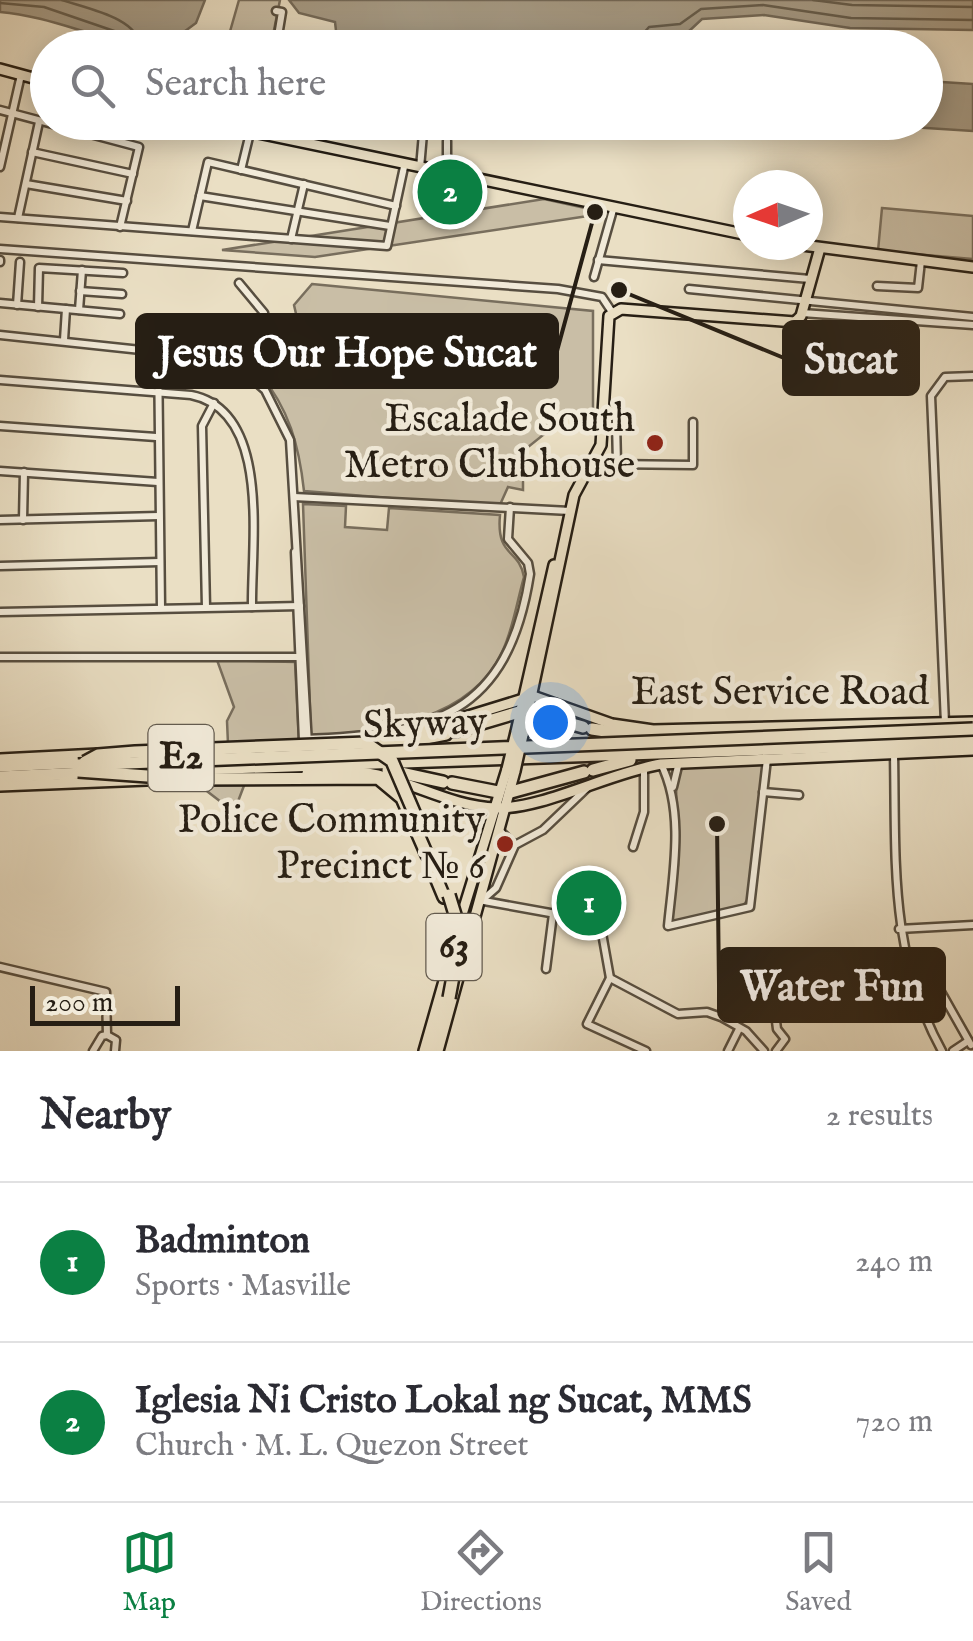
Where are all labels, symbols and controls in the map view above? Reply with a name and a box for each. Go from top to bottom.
search box [30,30,943,140]
icon: search [65,58,120,113]
text: Search here [145,61,326,109]
pin: 2 [418,154,482,230]
north arrow [733,170,823,260]
callout: Jesus Our Hope Sucat [137,315,557,387]
callout: Sucat [784,322,918,394]
text: Jesus Our Hope Sucat [152,328,538,381]
text: Sucat [804,335,899,388]
place label: Escalade South Metro Clubhouse [344,395,635,492]
marker: Escalade South Metro Clubhouse [644,432,666,454]
street label: East Service Road [631,668,930,719]
street label: Skyway [362,697,488,753]
your location [525,697,576,748]
road number: E2 [148,725,214,791]
place label: Police Community Precinct № 6 [178,796,486,893]
marker: Police Community Precinct № 6 [494,833,516,855]
pin: 1 [556,866,622,940]
road number: 63 [426,914,482,980]
callout: Water Fun [719,949,944,1021]
text: Water Fun [740,962,924,1015]
scale bar [30,981,180,1026]
text: 200 m [45,986,113,1021]
text: Nearby [40,1090,171,1143]
text: 2 results [826,1096,933,1137]
text: Badminton [135,1218,310,1266]
text: 1 [67,1242,78,1283]
text: 240 m [855,1242,933,1283]
text: Sports · Masville [135,1266,351,1307]
text: Iglesia Ni Cristo Lokal ng Sucat, MMS [135,1378,752,1426]
text: 2 [65,1402,80,1443]
text: 720 m [856,1402,933,1443]
text: Church · M. L. Quezon Street [135,1426,528,1467]
tab: Map [122,1525,177,1620]
tab: Directions [420,1525,542,1620]
tab: Saved [785,1525,851,1620]

